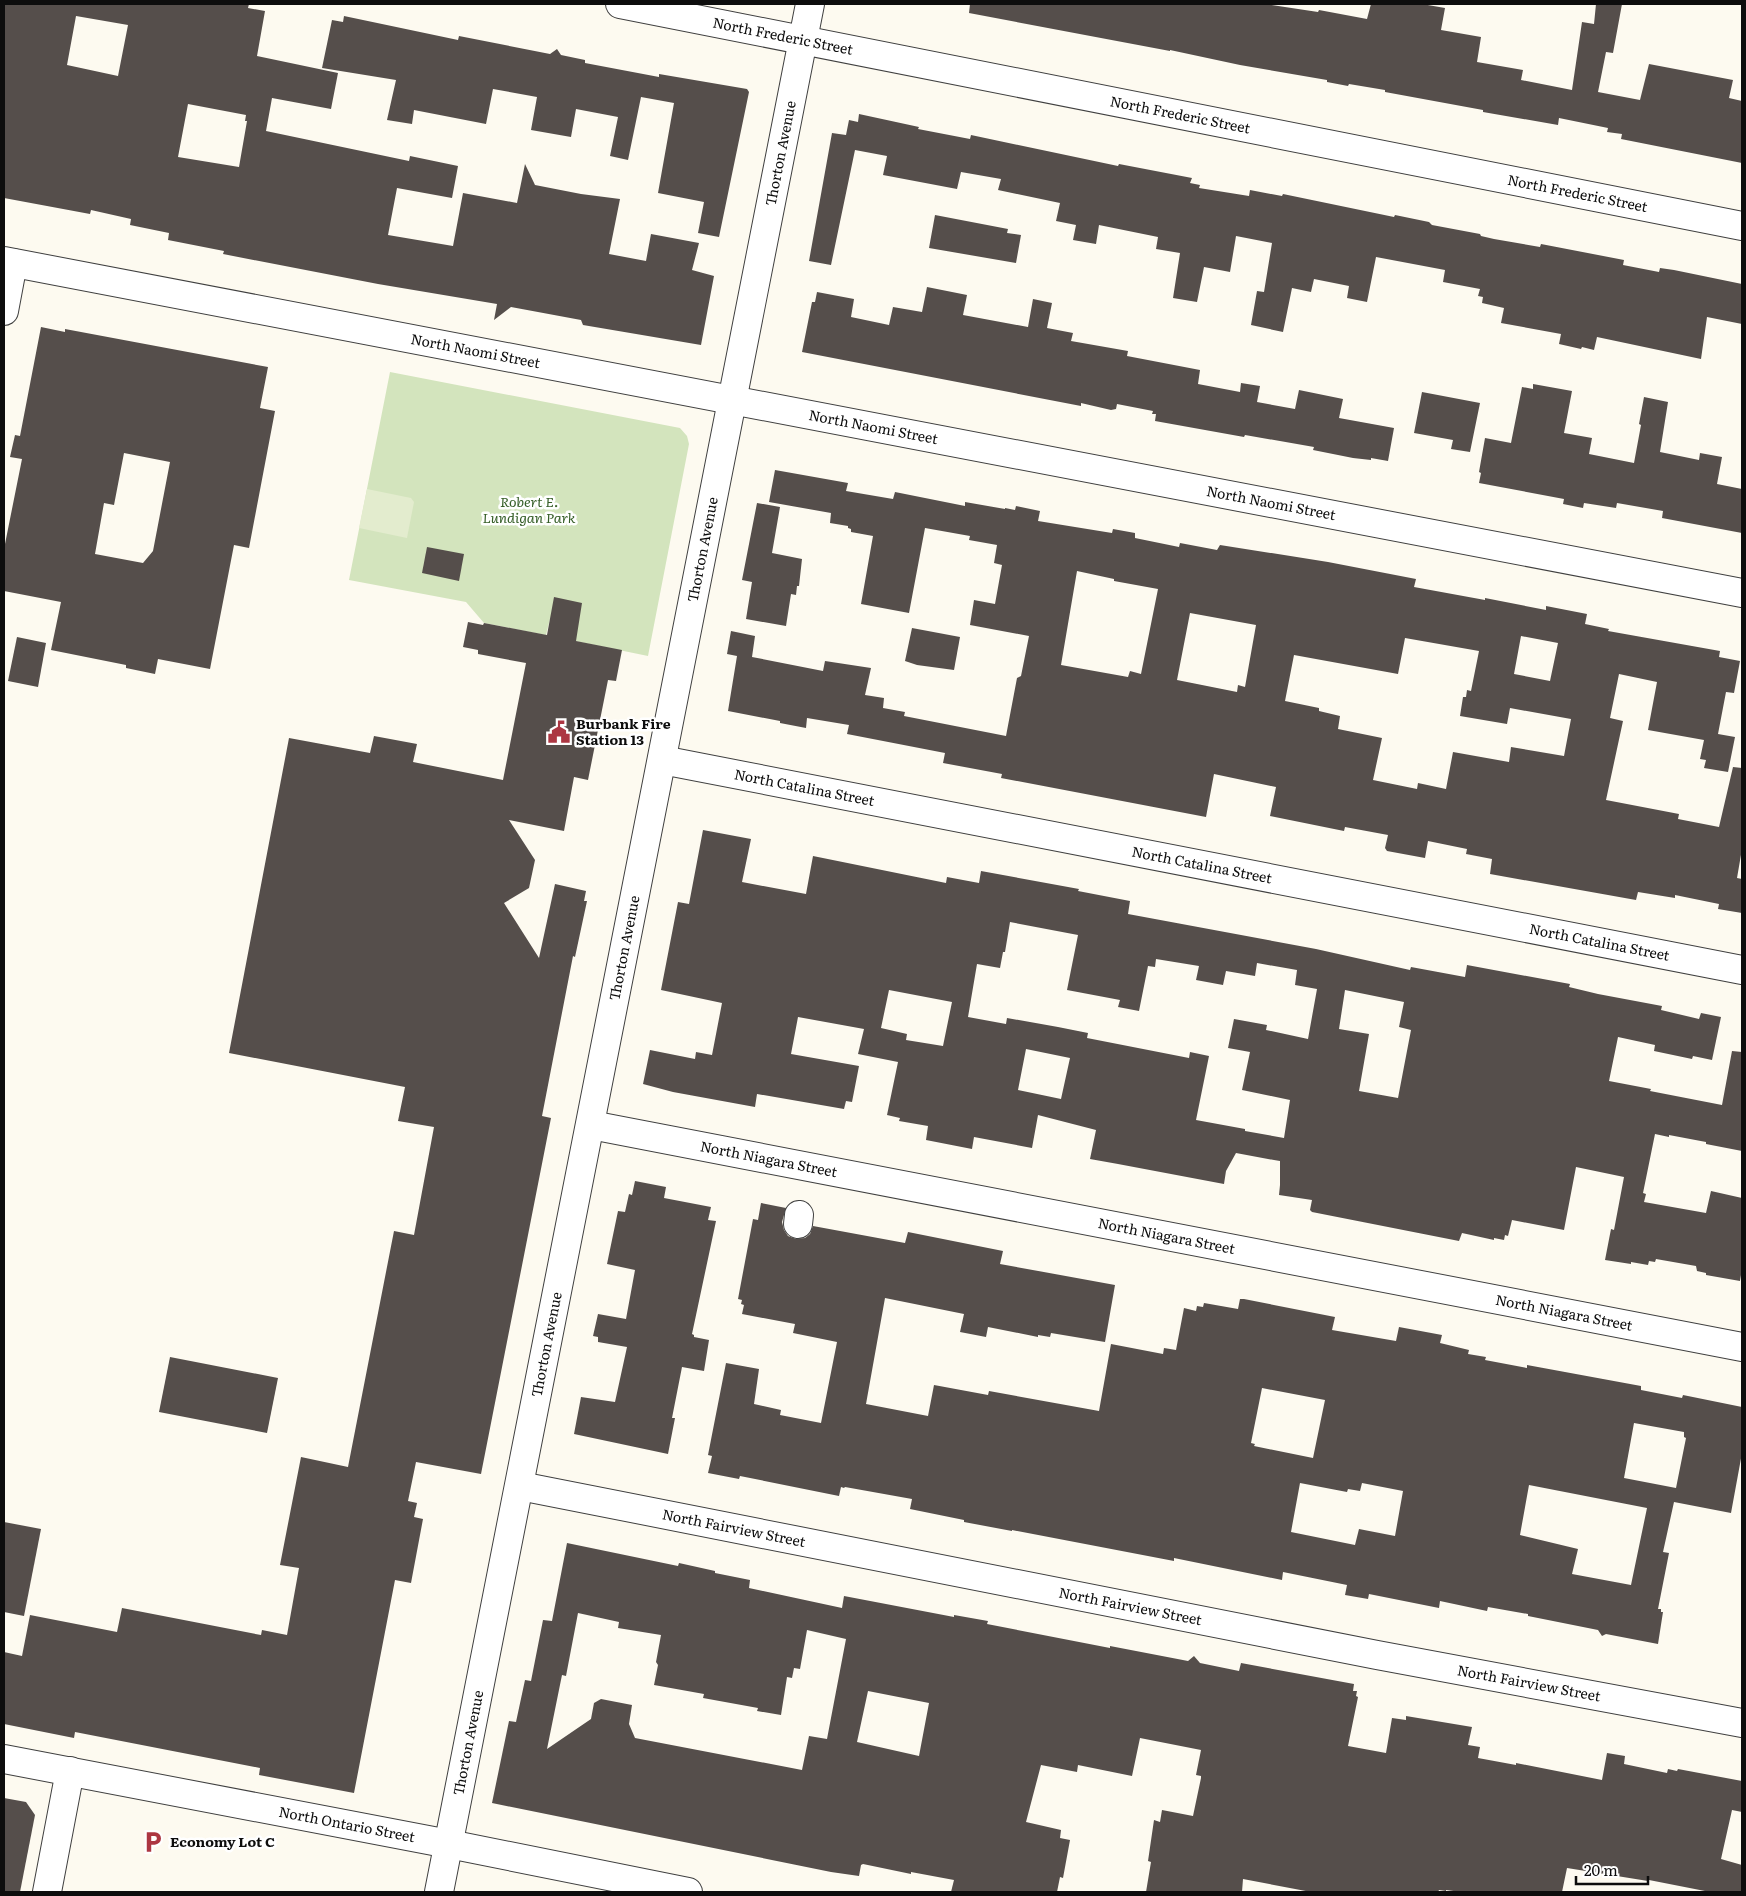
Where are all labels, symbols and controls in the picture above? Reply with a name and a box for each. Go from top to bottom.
street label: North Frederic Street [711,12,855,59]
street label: North Frederic Street [1109,90,1252,138]
street label: Thorton Avenue [760,99,800,207]
street label: North Frederic Street [1506,169,1650,216]
street label: North Naomi Street [409,328,542,372]
street label: North Naomi Street [807,404,940,448]
street label: North Naomi Street [1205,480,1338,524]
park label: Robert E. Lundigan Park [483,491,576,527]
street label: Thorton Avenue [682,495,722,604]
place label: Burbank Fire Station 13 [576,713,671,749]
public building icon: Burbank Fire Station 13 [546,719,572,745]
street label: North Catalina Street [733,763,877,810]
street label: North Catalina Street [1130,841,1274,887]
street label: Thorton Avenue [603,893,644,1002]
street label: North Catalina Street [1528,918,1672,965]
street label: North Niagara Street [699,1135,839,1181]
street label: North Niagara Street [1096,1212,1237,1258]
street label: North Niagara Street [1494,1289,1635,1335]
street label: Thorton Avenue [525,1290,566,1399]
street label: North Fairview Street [661,1503,808,1551]
street label: North Fairview Street [1057,1581,1204,1629]
street label: North Fairview Street [1456,1659,1603,1706]
street label: Thorton Avenue [447,1688,487,1797]
street label: North Ontario Street [277,1801,417,1846]
parking icon: Economy Lot C [140,1829,166,1855]
place label: Economy Lot C [170,1831,275,1851]
scale bar [1576,1854,1648,1886]
text: 20 m [1584,1858,1618,1881]

